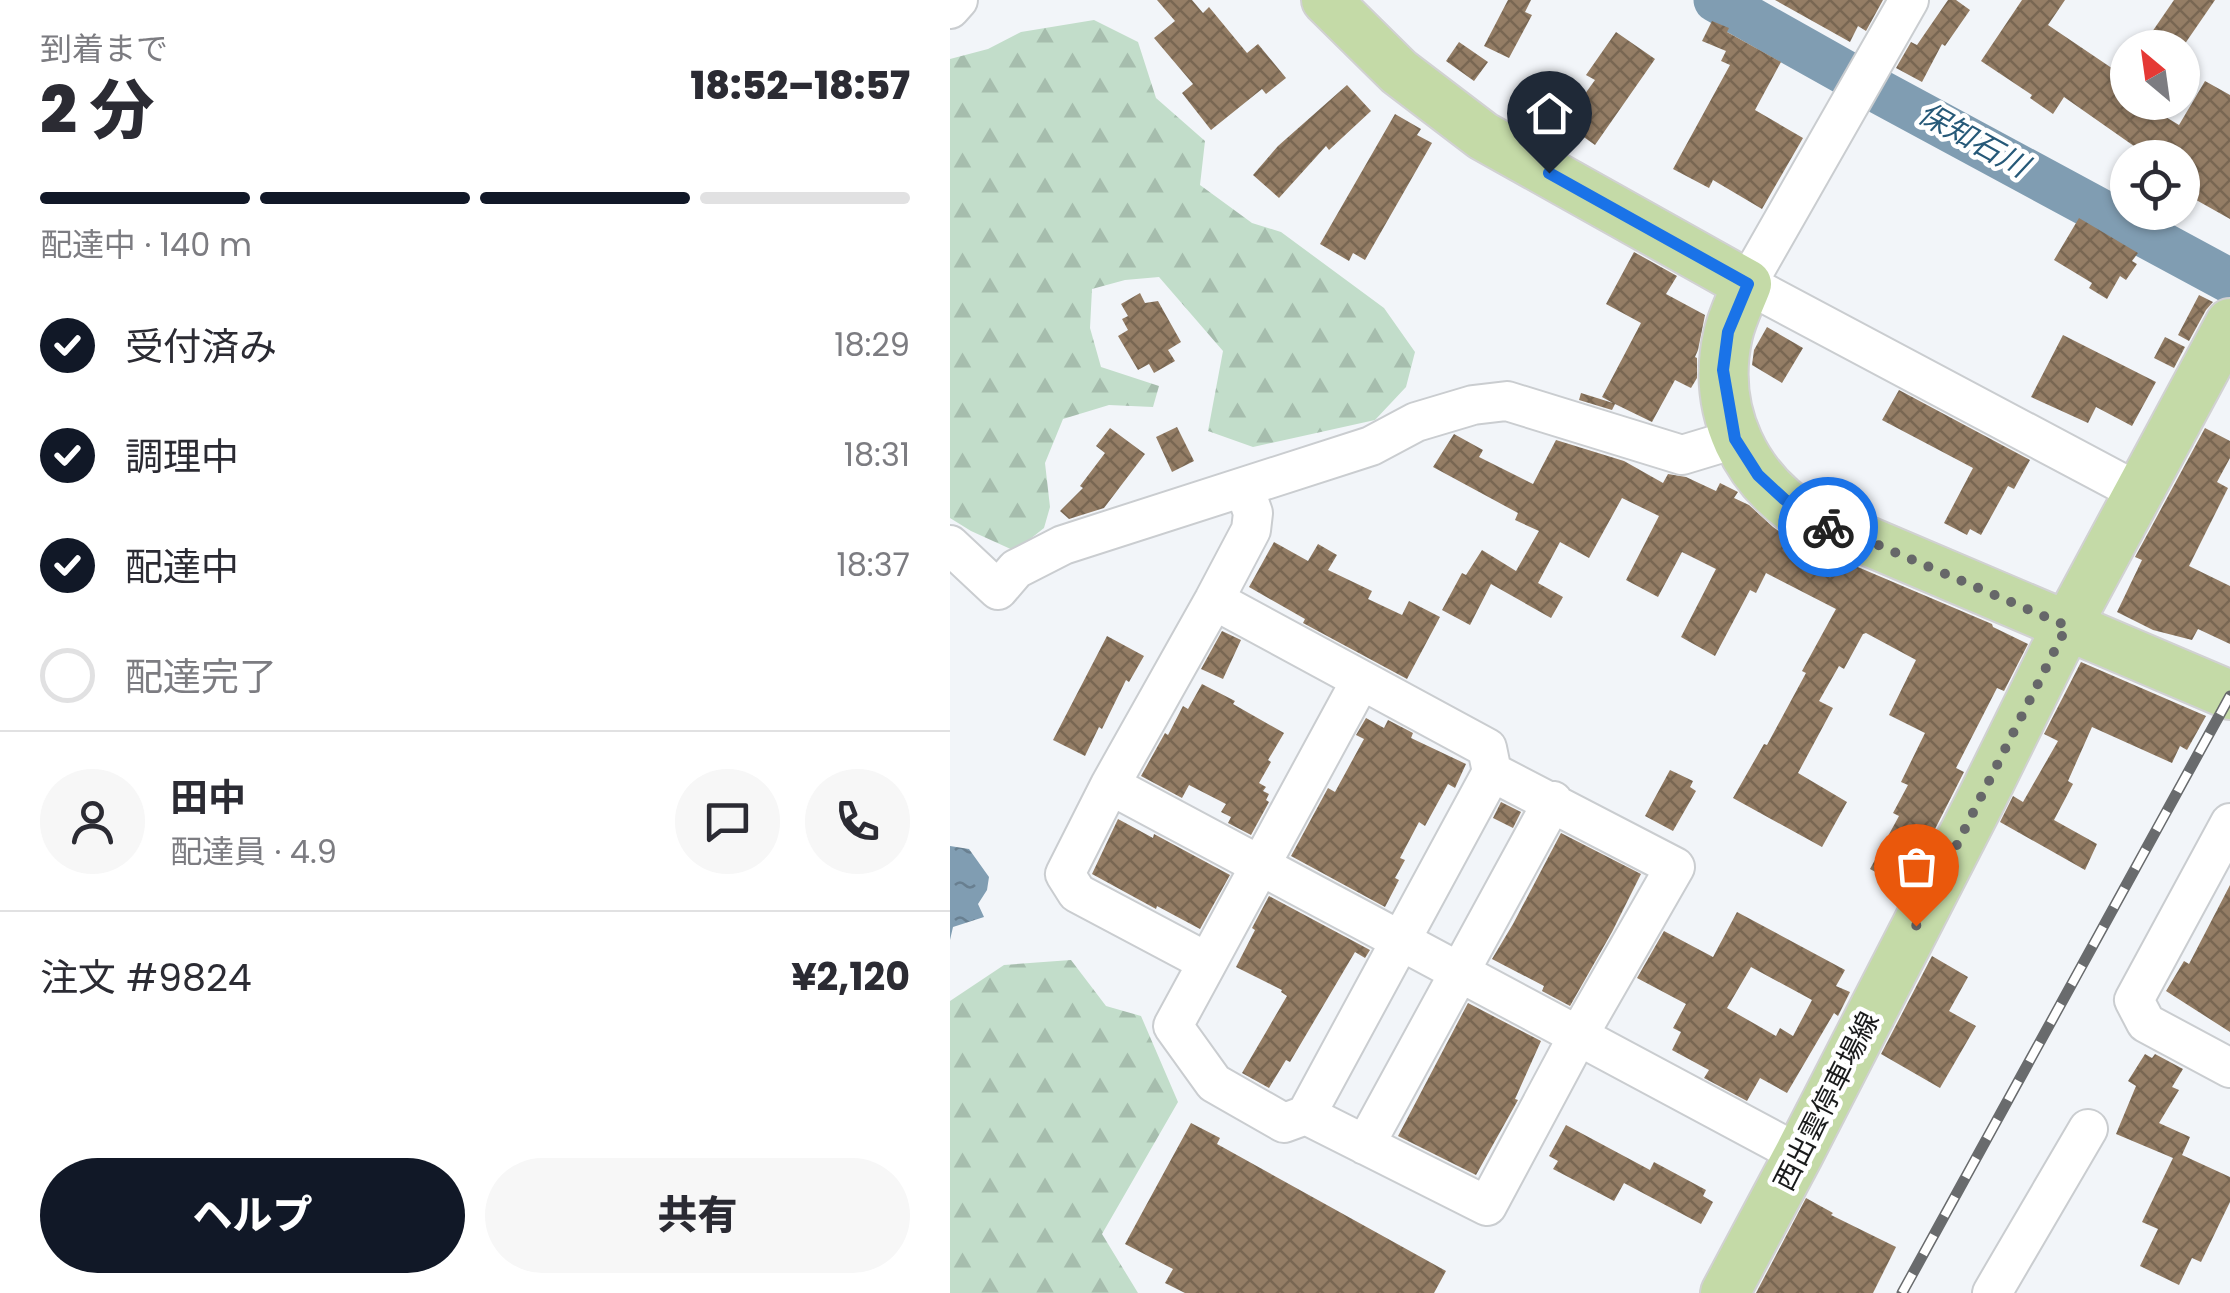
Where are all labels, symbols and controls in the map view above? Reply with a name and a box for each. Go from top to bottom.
text: 到着まで [40,26,168,71]
north arrow [2110,30,2200,120]
map controls [2110,30,2200,230]
text: 18:52–18:57 [691,59,910,112]
text: 2 分 [40,65,154,156]
pin [1507,71,1592,174]
icon: home [1522,86,1577,141]
water label: 保知石川 [1910,92,2039,189]
button: locate [2110,140,2200,230]
text: 配達中 · 140 m [40,222,252,267]
icon: check [40,318,95,373]
text: 受付済み [125,320,277,373]
text: 18:29 [834,322,910,367]
icon: check [40,428,95,483]
text: 調理中 [125,430,239,483]
text: 18:31 [844,432,910,477]
courier [1778,477,1878,577]
icon: bike [1801,500,1856,555]
icon: check [40,538,95,593]
text: 配達中 [125,540,239,593]
text: 18:37 [836,542,910,587]
text: 配達完了 [125,650,277,703]
button: person [40,769,145,874]
button: chat [675,769,780,874]
button: phone [805,769,910,874]
text: 田中 [170,771,246,824]
pin [1874,824,1959,927]
text: 配達員 · 4.9 [170,829,337,874]
icon: bag [1889,839,1944,894]
text: ¥2,120 [791,950,910,1003]
text: 注文 #9824 [40,951,252,1004]
street label: 西出雲停車場線 [1765,1005,1888,1197]
button: ヘルプ [40,1158,465,1273]
button: 共有 [485,1158,910,1273]

